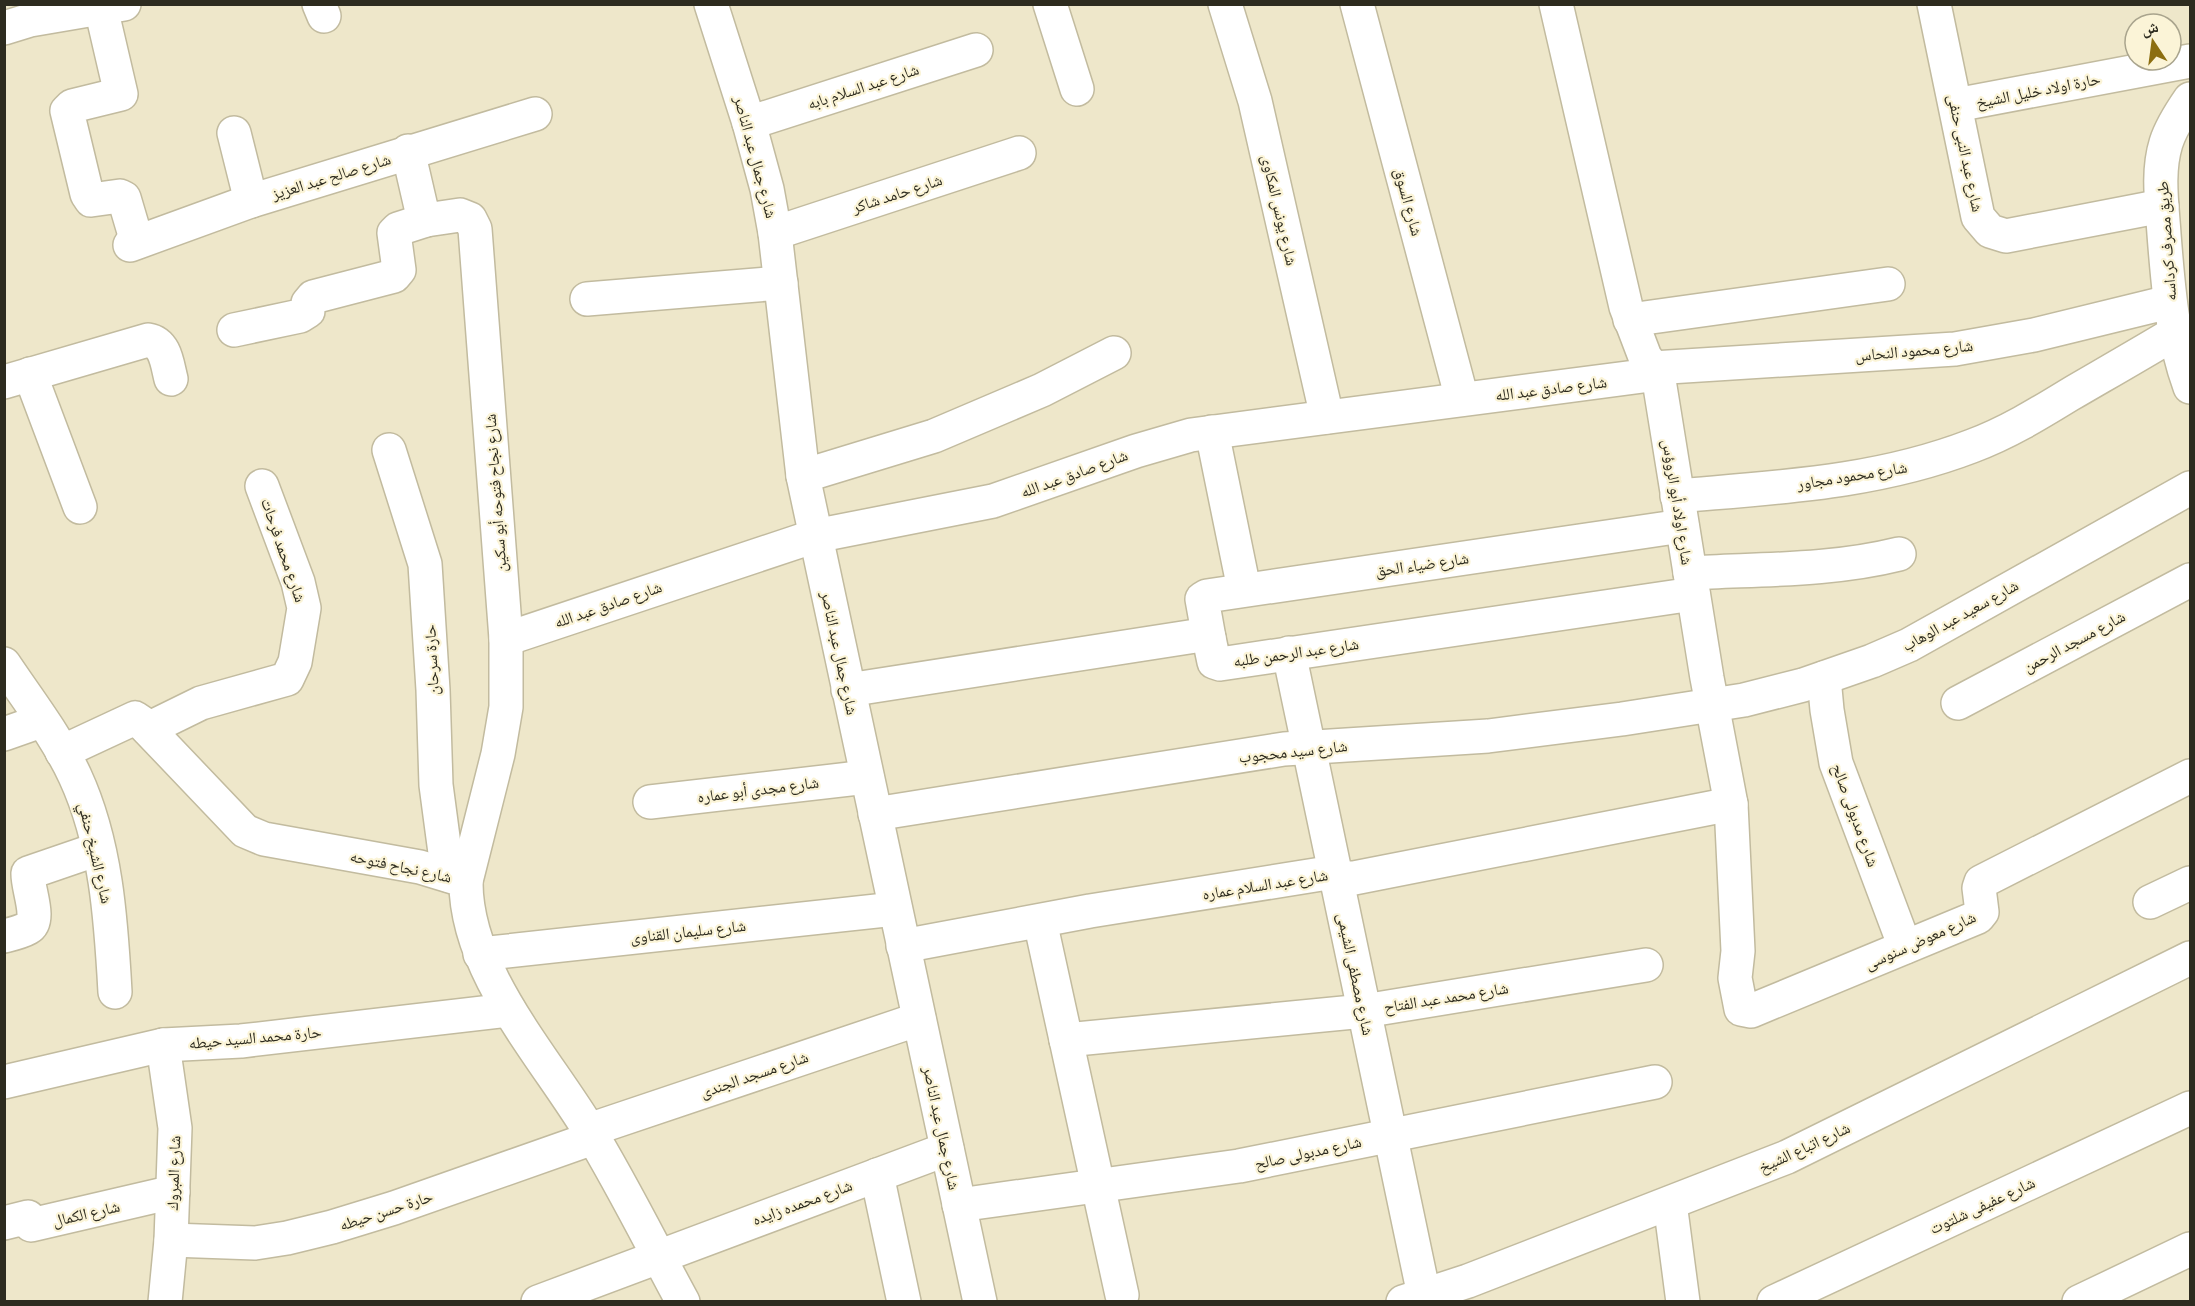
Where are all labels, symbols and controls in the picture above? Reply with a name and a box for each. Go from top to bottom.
north arrow [2123,12,2183,72]
text: ش [2139,15,2160,40]
street label: شارع عبد السلام بابه [805,58,921,114]
street label: حارة اولاد خليل الشيخ [1974,67,2102,113]
street label: شارع جمال عبد الناصر [729,92,783,221]
street label: شارع عبد النبى حنفى [1943,92,1989,214]
street label: شارع صالح عبد العزيز [268,147,393,205]
street label: شارع يونس المكاوى [1257,152,1303,268]
street label: شارع السوق [1389,166,1429,238]
street label: شارع حامد شاكر [848,168,945,218]
street label: طريق مصرف كرداسه [2151,180,2181,302]
street label: شارع محمود النحاس [1854,334,1974,366]
street label: شارع صادق عبد الله [1494,370,1608,406]
street label: شارع نجاح فتوحه أبو سكين [478,413,512,573]
street label: شارع اولاد أبو الروؤس [1657,438,1699,566]
street label: شارع صادق عبد الله [1017,443,1131,503]
street label: شارع محمود مجاور [1794,455,1909,495]
street label: شارع محمد فرحات [256,495,312,605]
street label: شارع ضياء الحق [1374,547,1470,581]
street label: شارع سعيد عبد الوهاب [1898,574,2022,656]
street label: شارع صادق عبد الله [551,575,665,633]
street label: شارع جمال عبد الناصر [816,588,864,717]
street label: شارع مسجد الرحمن [2019,605,2129,677]
street label: حارة سرحان [418,624,444,696]
street label: شارع عبد الرحمن طلبه [1232,632,1360,672]
street label: شارع سيد محجوب [1238,734,1348,768]
street label: شارع مدبولى صالح [1827,760,1885,870]
street label: شارع مجدى أبو عماره [696,771,820,807]
street label: شارع الشيخ حنفي [72,800,118,906]
street label: شارع نجاح فتوحه [348,844,454,888]
street label: شارع عبد السلام عماره [1200,863,1330,905]
street label: شارع معوض سنوسى [1861,906,1979,974]
street label: شارع مصطفى الشيمى [1332,911,1380,1037]
street label: شارع سليمان القناوى [629,914,747,948]
street label: شارع محمد عبد الفتاح [1382,976,1510,1018]
street label: حارة محمد السيد حيطه [188,1020,322,1054]
street label: شارع مسجد الجندى [697,1045,811,1103]
street label: شارع جمال عبد الناصر [918,1063,966,1192]
street label: شارع اتباع الشيخ [1755,1116,1853,1178]
street label: شارع مدبولى صالح [1253,1130,1363,1174]
street label: شارع المبروك [161,1135,185,1211]
street label: شارع عفيفى شلتوت [1926,1171,2038,1239]
street label: شارع محمده زايده [749,1174,855,1230]
street label: حارة حسن حيطه [337,1185,435,1235]
street label: شارع الكمال [50,1195,122,1231]

